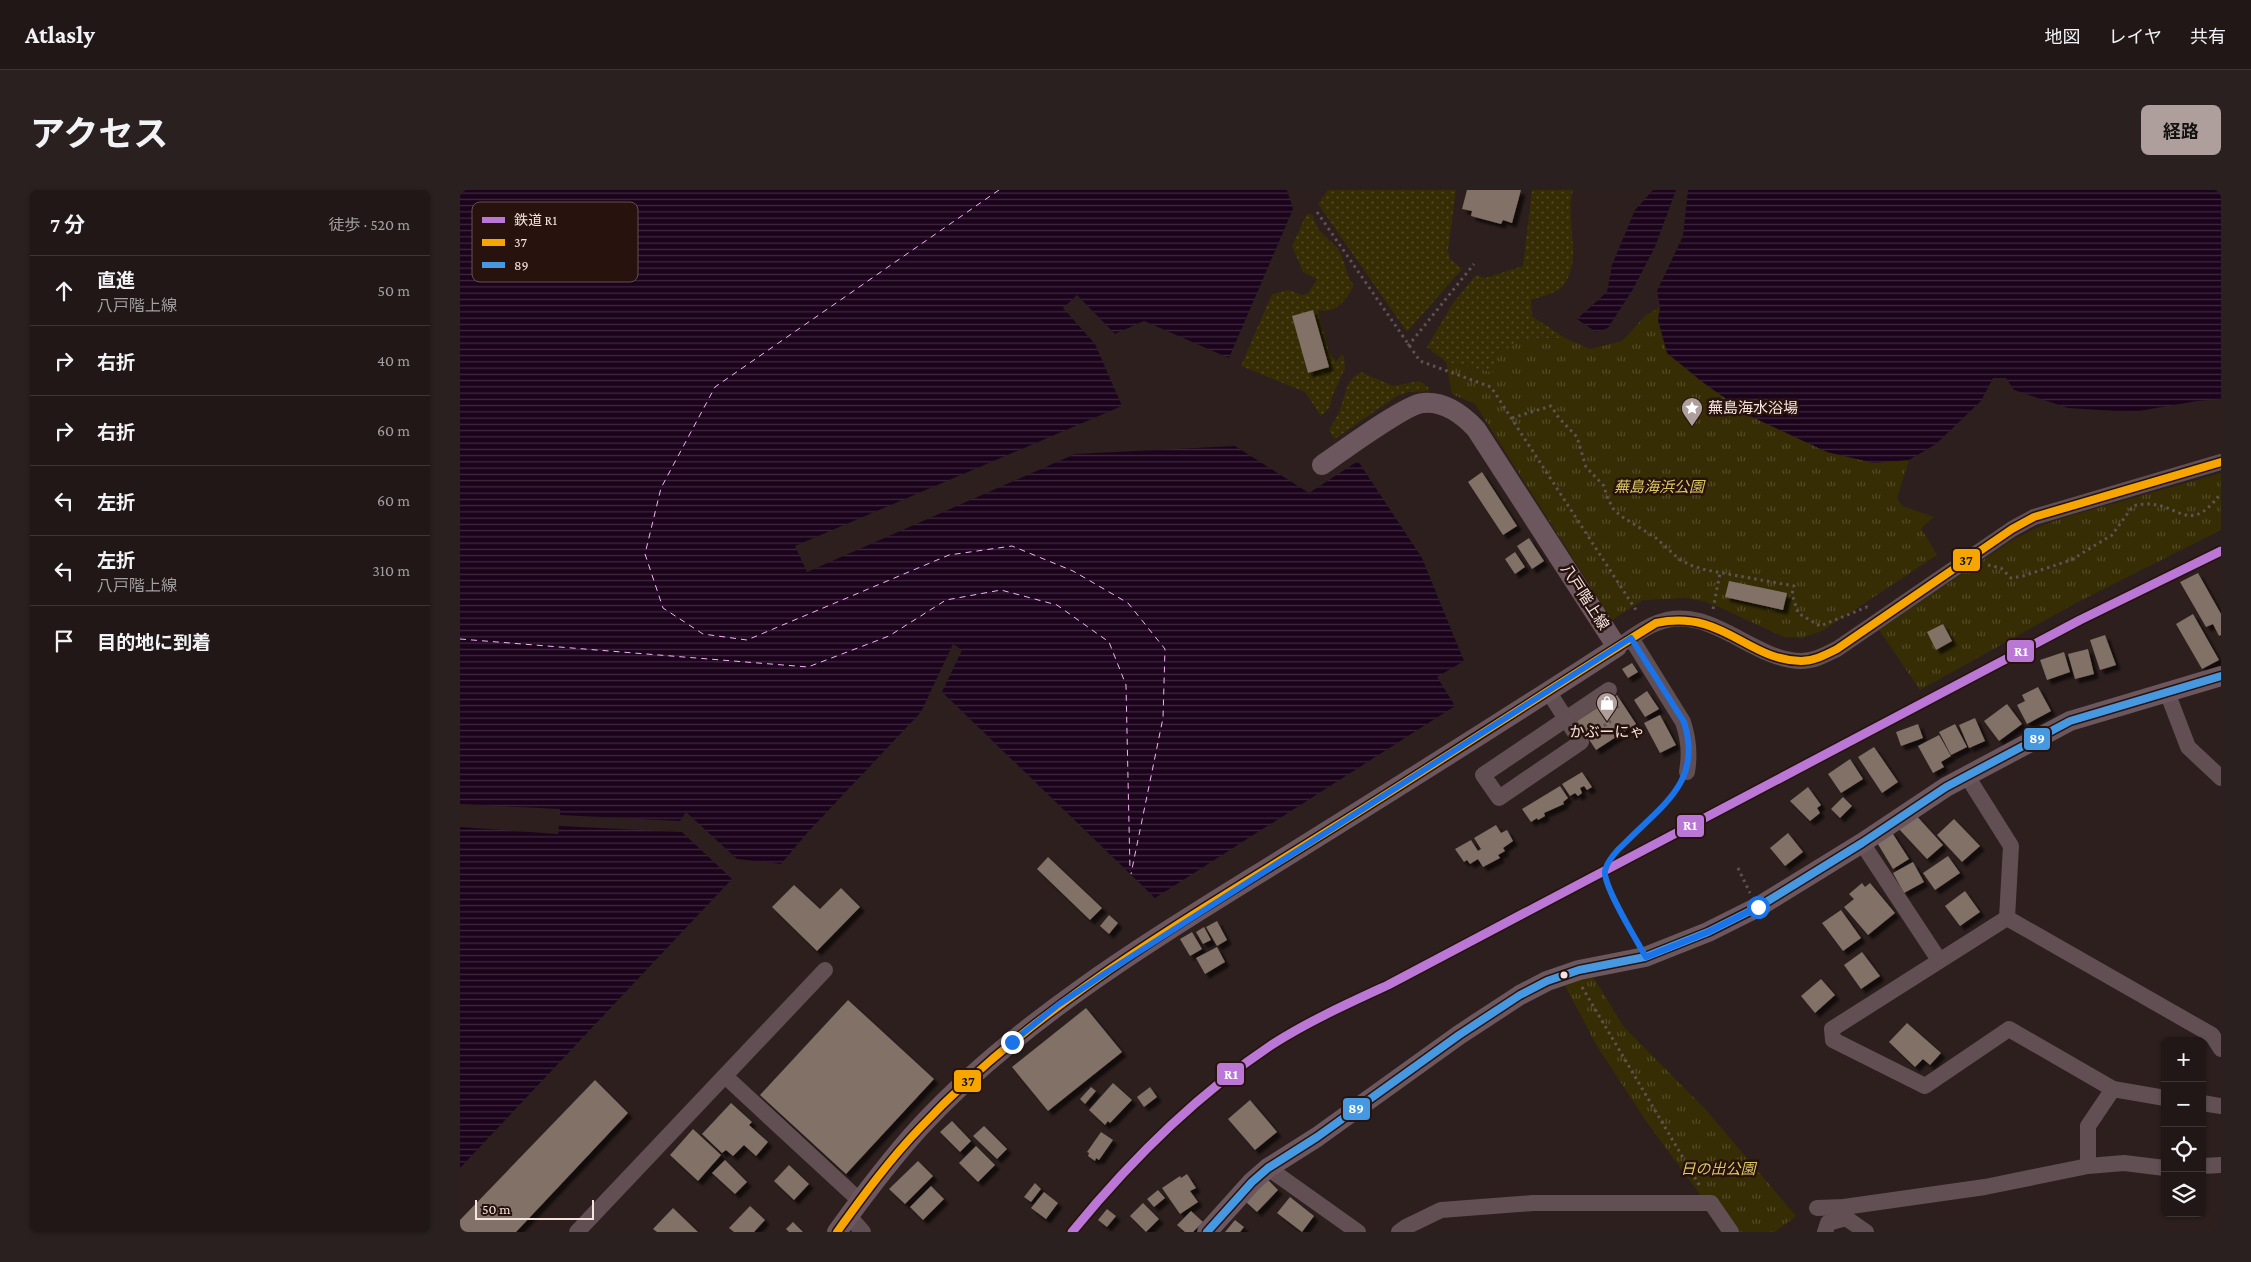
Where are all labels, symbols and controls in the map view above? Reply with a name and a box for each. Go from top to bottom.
text: Atlasly [25,21,95,48]
text: 地図 [2045,27,2081,47]
text: レイヤ [2109,27,2162,47]
text: 共有 [2190,27,2226,47]
button: 経路 [2141,105,2221,155]
text: アクセス [30,115,168,154]
legend [472,202,638,282]
text: 鉄道 R1 [514,212,557,228]
text: 7 分 [50,213,85,237]
text: 徒歩 · 520 m [328,216,410,233]
text: 37 [514,234,528,250]
text: 89 [514,257,529,273]
text: 直進 [97,270,135,291]
icon: ahead [50,277,78,305]
text: 50 m [378,282,410,299]
text: 八戸階上線 [97,297,177,314]
icon: right [50,347,78,375]
text: 右折 [97,352,135,373]
text: 40 m [377,352,410,369]
place icon: 蕪島海水浴場 [1680,396,1704,427]
place label: 蕪島海水浴場 [1708,400,1798,416]
icon: right [50,417,78,445]
text: 右折 [97,422,135,443]
text: 60 m [377,422,410,439]
park label: 蕪島海浜公園 [1614,479,1706,495]
icon: left [50,487,78,515]
text: 左折 [97,492,135,513]
text: 60 m [377,492,410,509]
line badge: 37 [1952,548,1981,572]
text: 左折 [97,550,135,571]
text: 37 [1959,552,1973,568]
icon: left [50,557,78,585]
street label: 八戸階上線 [1558,561,1612,633]
text: 310 m [372,562,410,579]
text: 八戸階上線 [97,577,177,594]
icon: arrive [50,627,78,655]
text: 目的地に到着 [97,632,211,653]
line badge: R1 [2006,639,2035,663]
text: R1 [2014,643,2028,659]
shop icon: かぶーにゃ [1595,691,1619,722]
place label: かぶーにゃ [1569,724,1645,740]
line badge: 89 [2023,727,2051,751]
text: 89 [2029,730,2045,746]
line badge: R1 [1676,814,1705,838]
text: R1 [1683,817,1697,833]
route start [1747,896,1770,919]
unlabelled marker [1559,970,1569,980]
route end [1001,1031,1024,1054]
map controls [2161,1037,2206,1217]
button: + [2161,1037,2206,1082]
line badge: R1 [1216,1062,1245,1086]
text: R1 [1224,1066,1238,1082]
line badge: 37 [953,1069,982,1093]
text: 37 [961,1073,975,1089]
button: − [2161,1082,2206,1127]
line badge: 89 [1342,1097,1371,1121]
text: 89 [1348,1100,1364,1116]
button: locate [2161,1127,2206,1172]
park label: 日の出公園 [1680,1161,1757,1177]
button: layers [2161,1172,2206,1217]
scale bar [475,1197,594,1220]
text: 50 m [482,1201,510,1217]

